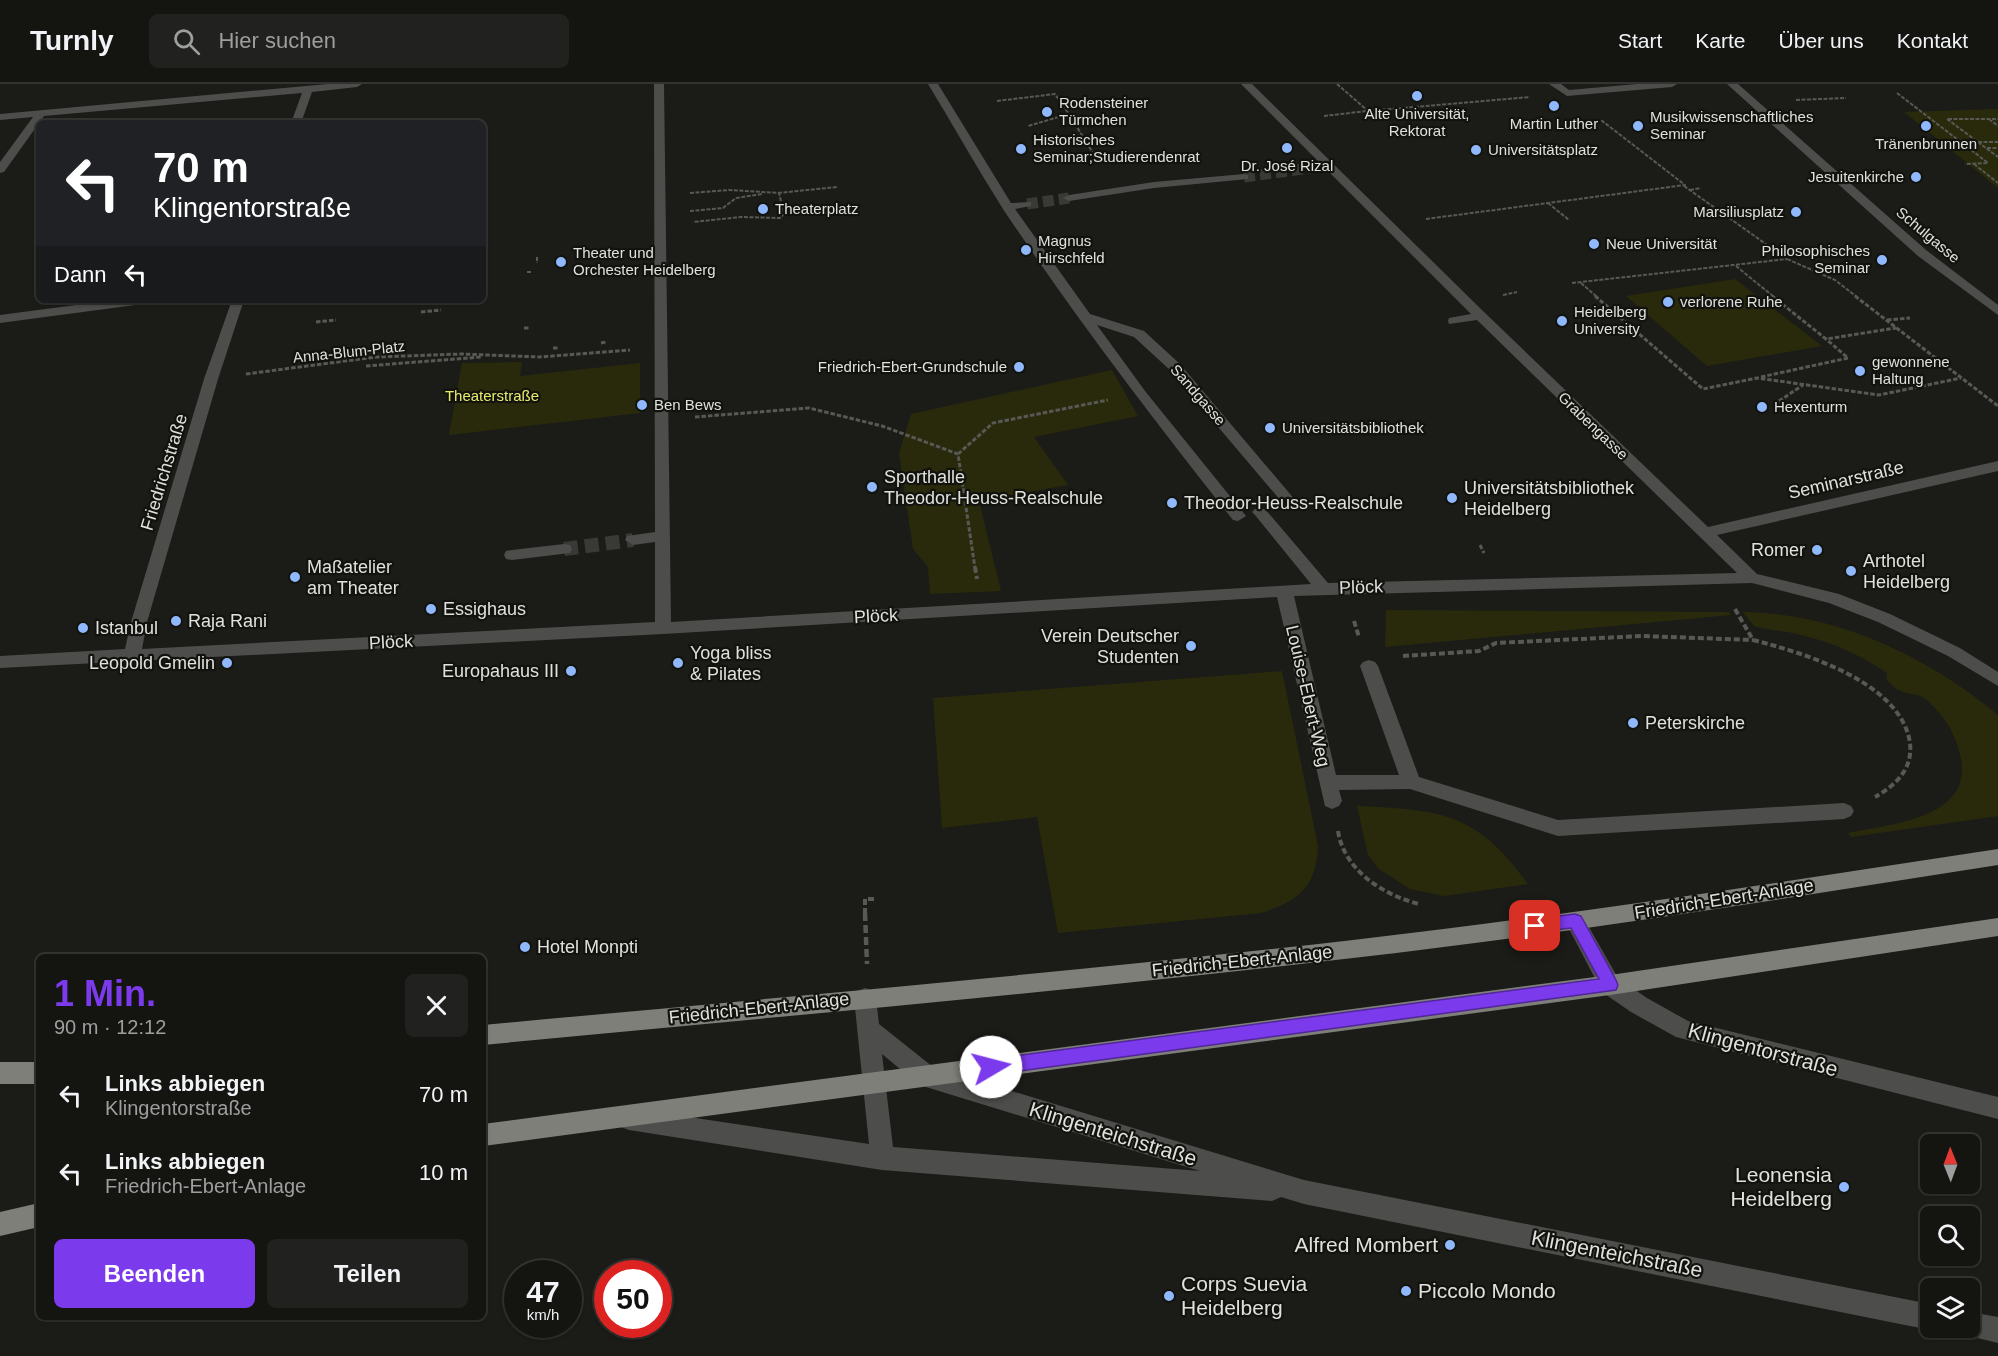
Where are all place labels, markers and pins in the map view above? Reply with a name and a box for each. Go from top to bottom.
marker: Alte Universität, Rektorat [1410,89,1424,103]
place label: Rodensteiner Türmchen [1059,94,1148,128]
marker: Martin Luther [1547,99,1561,113]
marker: Rodensteiner Türmchen [1040,105,1054,119]
place label: Alte Universität, Rektorat [1364,105,1470,139]
place label: Musikwissenschaftliches Seminar [1650,108,1813,142]
place label: Martin Luther [1510,115,1598,132]
marker: Musikwissenschaftliches Seminar [1631,119,1645,133]
marker: Tränenbrunnen [1919,119,1933,133]
place label: Historisches Seminar;Studierendenrat [1033,131,1201,165]
place label: Tränenbrunnen [1875,135,1977,152]
marker: Dr. José Rizal [1280,141,1294,155]
place label: Universitätsplatz [1488,141,1598,158]
marker: Historisches Seminar;Studierendenrat [1014,142,1028,156]
marker: Universitätsplatz [1469,143,1483,157]
place label: Dr. José Rizal [1241,157,1333,174]
place label: Jesuitenkirche [1808,168,1904,185]
marker: Jesuitenkirche [1909,170,1923,184]
place label: Theaterplatz [775,200,858,217]
marker: Theaterplatz [756,202,770,216]
place label: Marsiliusplatz [1693,203,1784,220]
marker: Marsiliusplatz [1789,205,1803,219]
place label: Magnus Hirschfeld [1038,232,1105,266]
place label: Neue Universität [1606,235,1718,252]
marker: Neue Universität [1587,237,1601,251]
place label: Philosophisches Seminar [1762,242,1870,276]
marker: Magnus Hirschfeld [1019,243,1033,257]
place label: Theater und Orchester Heidelberg [573,244,716,278]
marker: Philosophisches Seminar [1875,253,1889,267]
marker: Theater und Orchester Heidelberg [554,255,568,269]
place label: verlorene Ruhe [1680,293,1783,310]
marker: verlorene Ruhe [1661,295,1675,309]
place label: Heidelberg University [1574,303,1647,337]
marker: Heidelberg University [1555,314,1569,328]
place label: gewonnene Haltung [1872,353,1950,387]
place label: Friedrich-Ebert-Grundschule [818,358,1007,375]
marker: Friedrich-Ebert-Grundschule [1012,360,1026,374]
marker: gewonnene Haltung [1853,364,1867,378]
place label: Ben Bews [654,396,722,413]
marker: Ben Bews [635,398,649,412]
place label: Hexenturm [1774,398,1847,415]
marker: Hexenturm [1755,400,1769,414]
place label: Universitätsbibliothek [1282,419,1424,436]
marker: Universitätsbibliothek [1263,421,1277,435]
place label: Sporthalle Theodor-Heuss-Realschule [884,467,1103,508]
place label: Universitätsbibliothek Heidelberg [1464,478,1635,519]
marker: Sporthalle Theodor-Heuss-Realschule [865,480,879,494]
marker: Universitätsbibliothek Heidelberg [1445,491,1459,505]
place label: Theodor-Heuss-Realschule [1184,493,1403,513]
marker: Theodor-Heuss-Realschule [1165,496,1179,510]
place label: Romer [1751,540,1805,560]
marker: Romer [1810,543,1824,557]
place label: Arthotel Heidelberg [1863,551,1950,592]
place label: Maßatelier am Theater [307,557,399,598]
marker: Arthotel Heidelberg [1844,564,1858,578]
marker: Maßatelier am Theater [288,570,302,584]
place label: Essighaus [443,599,526,619]
marker: Essighaus [424,602,438,616]
place label: Raja Rani [188,611,267,631]
marker: Raja Rani [169,614,183,628]
place label: Istanbul [95,618,158,638]
marker: Istanbul [76,621,90,635]
place label: Verein Deutscher Studenten [1041,626,1179,667]
marker: Verein Deutscher Studenten [1184,639,1198,653]
place label: Yoga bliss & Pilates [690,643,771,684]
place label: Leopold Gmelin [89,653,215,673]
marker: Leopold Gmelin [220,656,234,670]
marker: Yoga bliss & Pilates [671,656,685,670]
place label: Europahaus III [442,661,559,681]
marker: Europahaus III [564,664,578,678]
place label: Peterskirche [1645,713,1745,733]
marker: Peterskirche [1626,716,1640,730]
pin [1509,900,1560,951]
place label: Hotel Monpti [537,937,638,957]
marker: Hotel Monpti [518,940,532,954]
place label: Leonensia Heidelberg [1730,1163,1832,1210]
marker: Leonensia Heidelberg [1837,1180,1851,1194]
place label: Alfred Mombert [1294,1233,1438,1256]
marker: Alfred Mombert [1443,1238,1457,1252]
place label: Corps Suevia Heidelberg [1181,1272,1307,1319]
place label: Piccolo Mondo [1418,1279,1556,1302]
marker: Piccolo Mondo [1399,1284,1413,1298]
marker: Corps Suevia Heidelberg [1162,1289,1176,1303]

